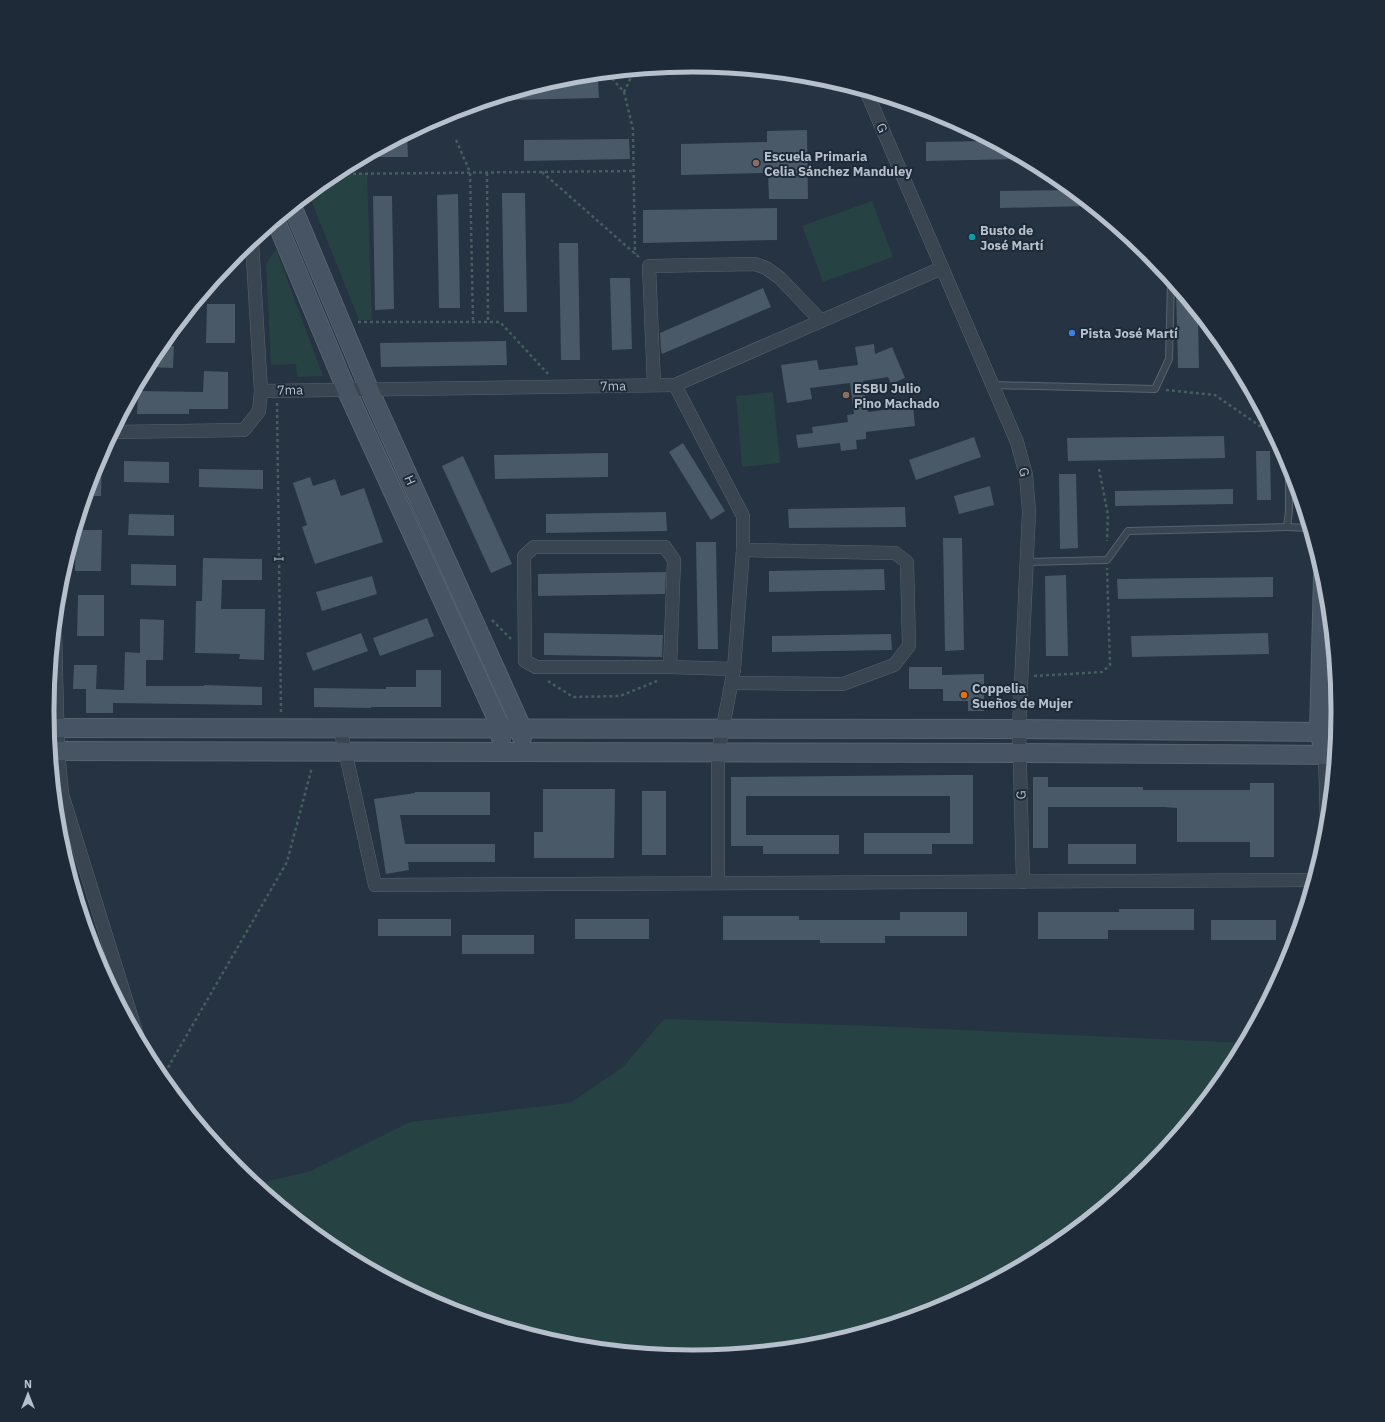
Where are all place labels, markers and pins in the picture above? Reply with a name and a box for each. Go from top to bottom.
place label: Escuela Primaria Celia Sánchez Manduley [764,148,912,180]
marker: Escuela Primaria Celia Sánchez Manduley [751,158,761,168]
place label: Busto de José Martí [980,222,1044,254]
marker: Busto de José Martí [967,232,977,242]
place label: Pista José Martí [1080,325,1178,342]
marker: Pista José Martí [1067,328,1077,338]
place label: ESBU Julio Pino Machado [854,380,940,412]
marker: ESBU Julio Pino Machado [841,390,851,400]
place label: Coppelia Sueños de Mujer [972,680,1073,712]
marker: Coppelia Sueños de Mujer [959,690,969,700]

